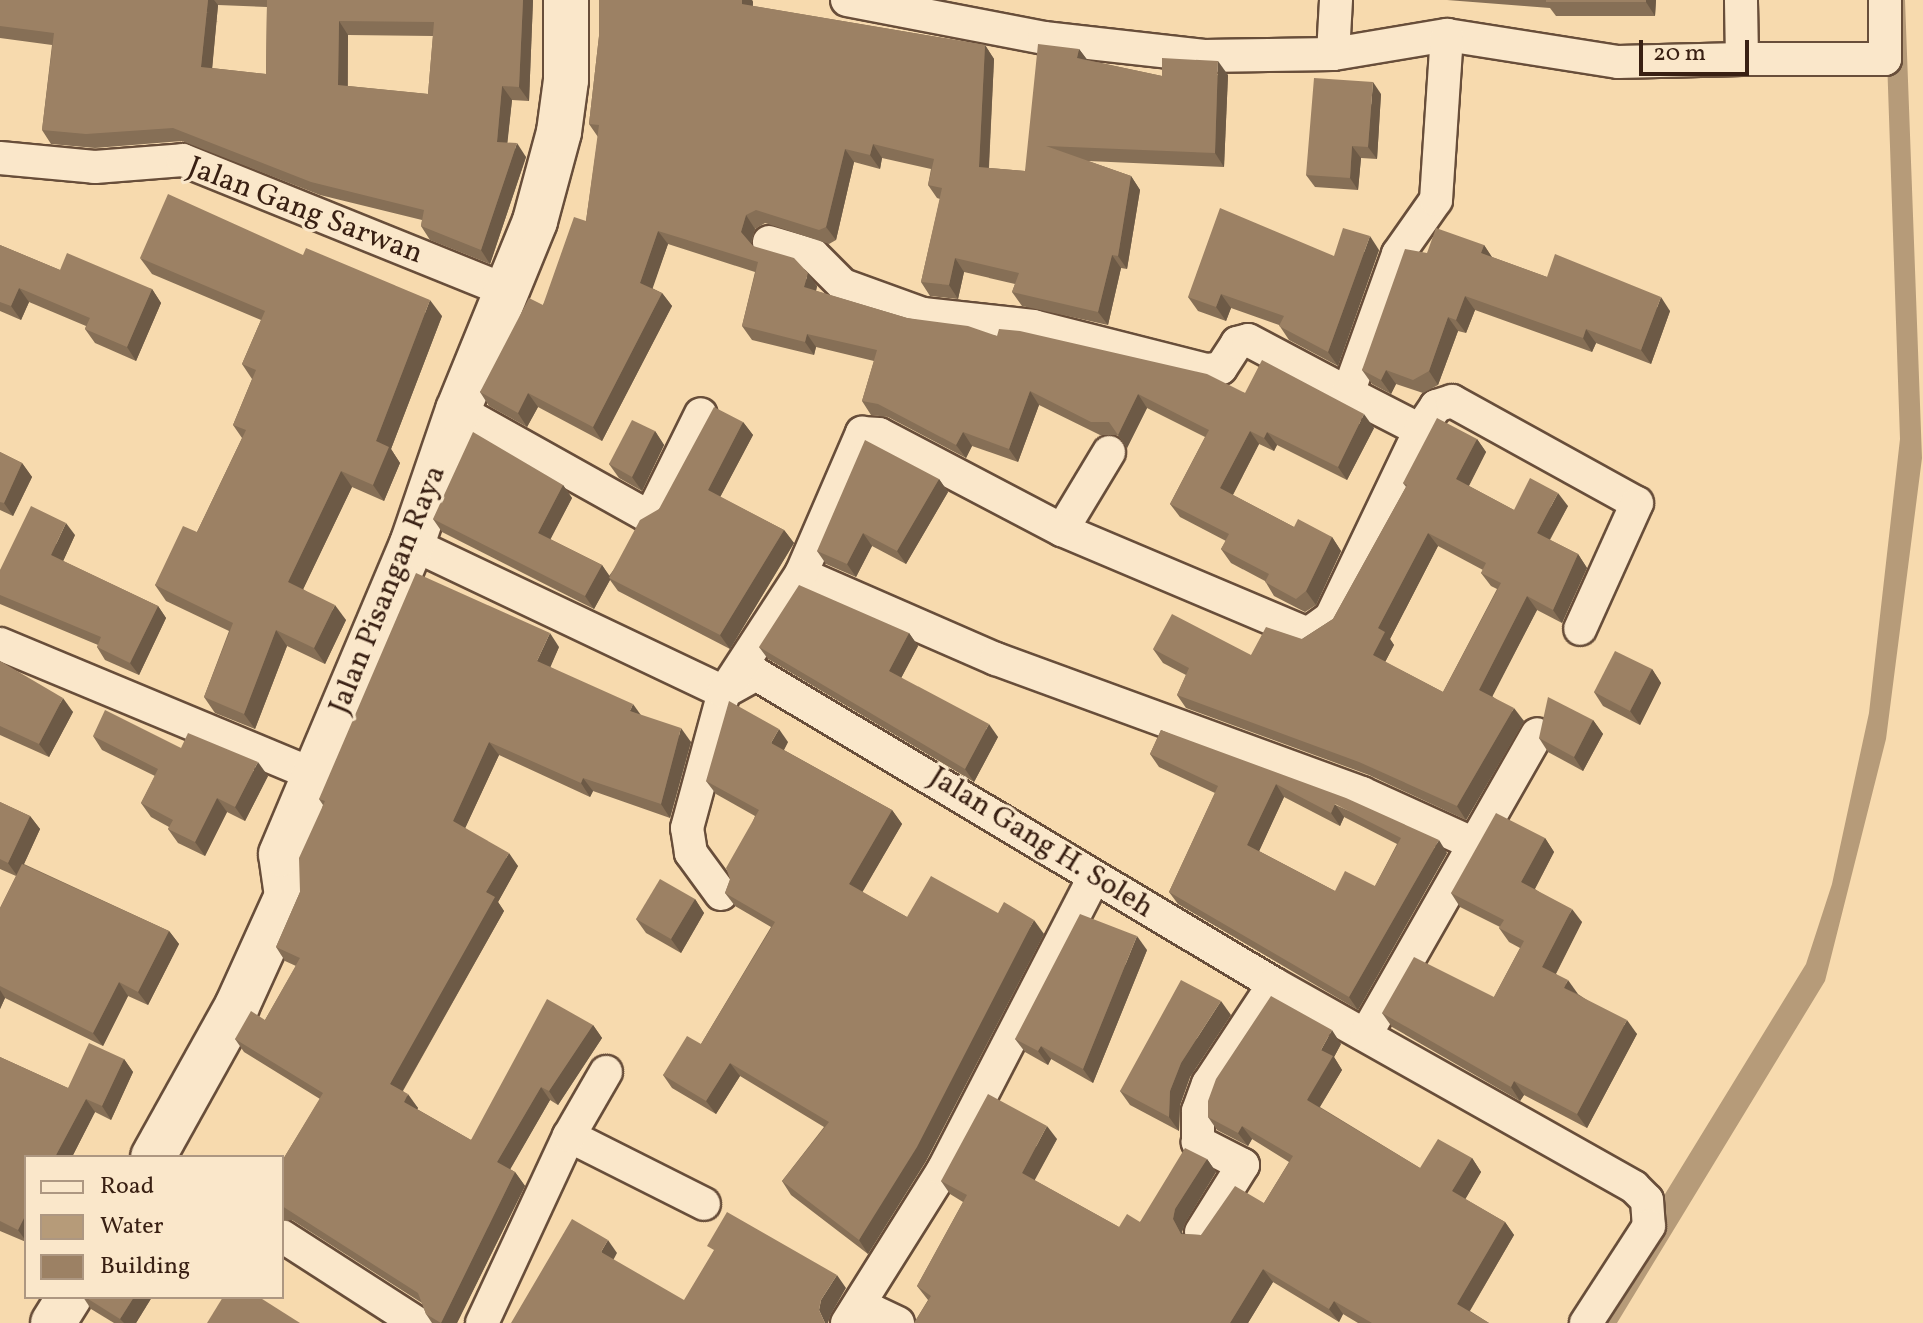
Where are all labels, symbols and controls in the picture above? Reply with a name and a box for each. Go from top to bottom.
scale bar [1643,24,1753,74]
text: 20 m [1653,37,1706,71]
street label: Jalan Gang Sarwan [182,150,428,272]
street label: Jalan Pisangan Raya [322,461,454,719]
street label: Jalan Gang H. Soleh [922,759,1160,927]
legend [24,1155,284,1299]
text: Road [100,1170,154,1204]
text: Water [100,1210,164,1244]
text: Building [100,1250,190,1284]

